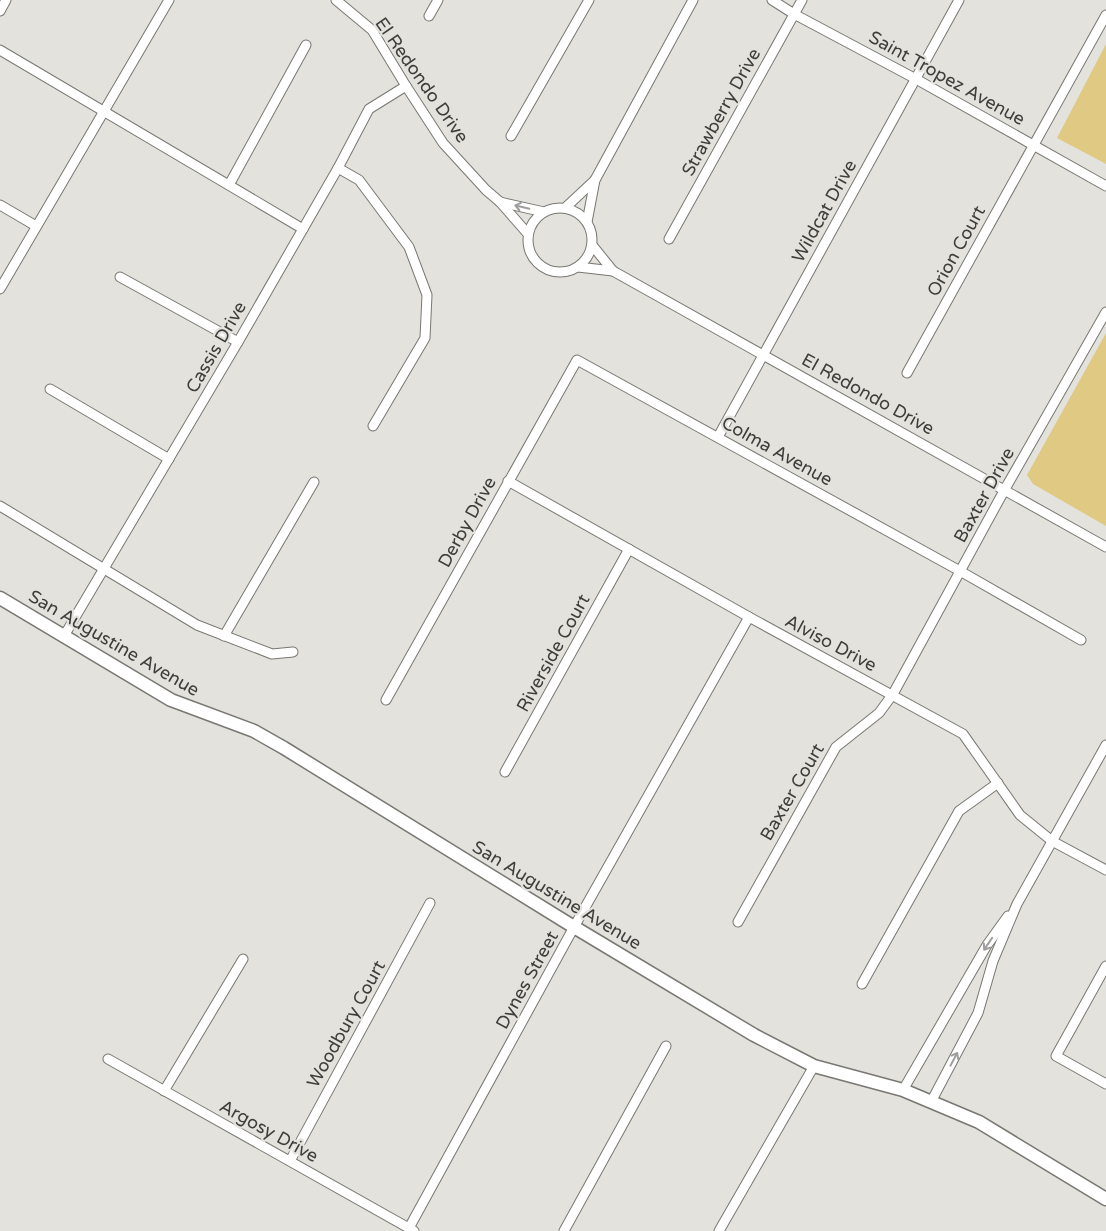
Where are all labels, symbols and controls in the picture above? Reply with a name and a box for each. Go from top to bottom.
street label: El Redondo Drive [370,13,474,147]
street label: Saint Tropez Avenue [865,26,1029,130]
street label: Strawberry Drive [677,44,765,180]
street label: Wildcat Drive [787,156,861,266]
one-way arrow [515,202,531,211]
street label: Orion Court [922,202,990,300]
street label: Cassis Drive [181,297,251,397]
street label: El Redondo Drive [798,348,938,440]
street label: Colma Avenue [718,411,836,491]
street label: Baxter Drive [949,444,1019,546]
street label: Derby Drive [433,473,501,571]
street label: San Augustine Avenue [25,585,203,701]
street label: Riverside Court [512,590,594,716]
street label: Alviso Drive [782,610,880,676]
street label: Baxter Court [755,739,829,845]
street label: San Augustine Avenue [468,836,646,954]
street label: Dynes Street [491,927,563,1033]
one-way arrow [983,936,993,950]
street label: Woodbury Court [302,956,390,1091]
one-way arrow [949,1051,959,1066]
street label: Argosy Drive [216,1095,322,1167]

